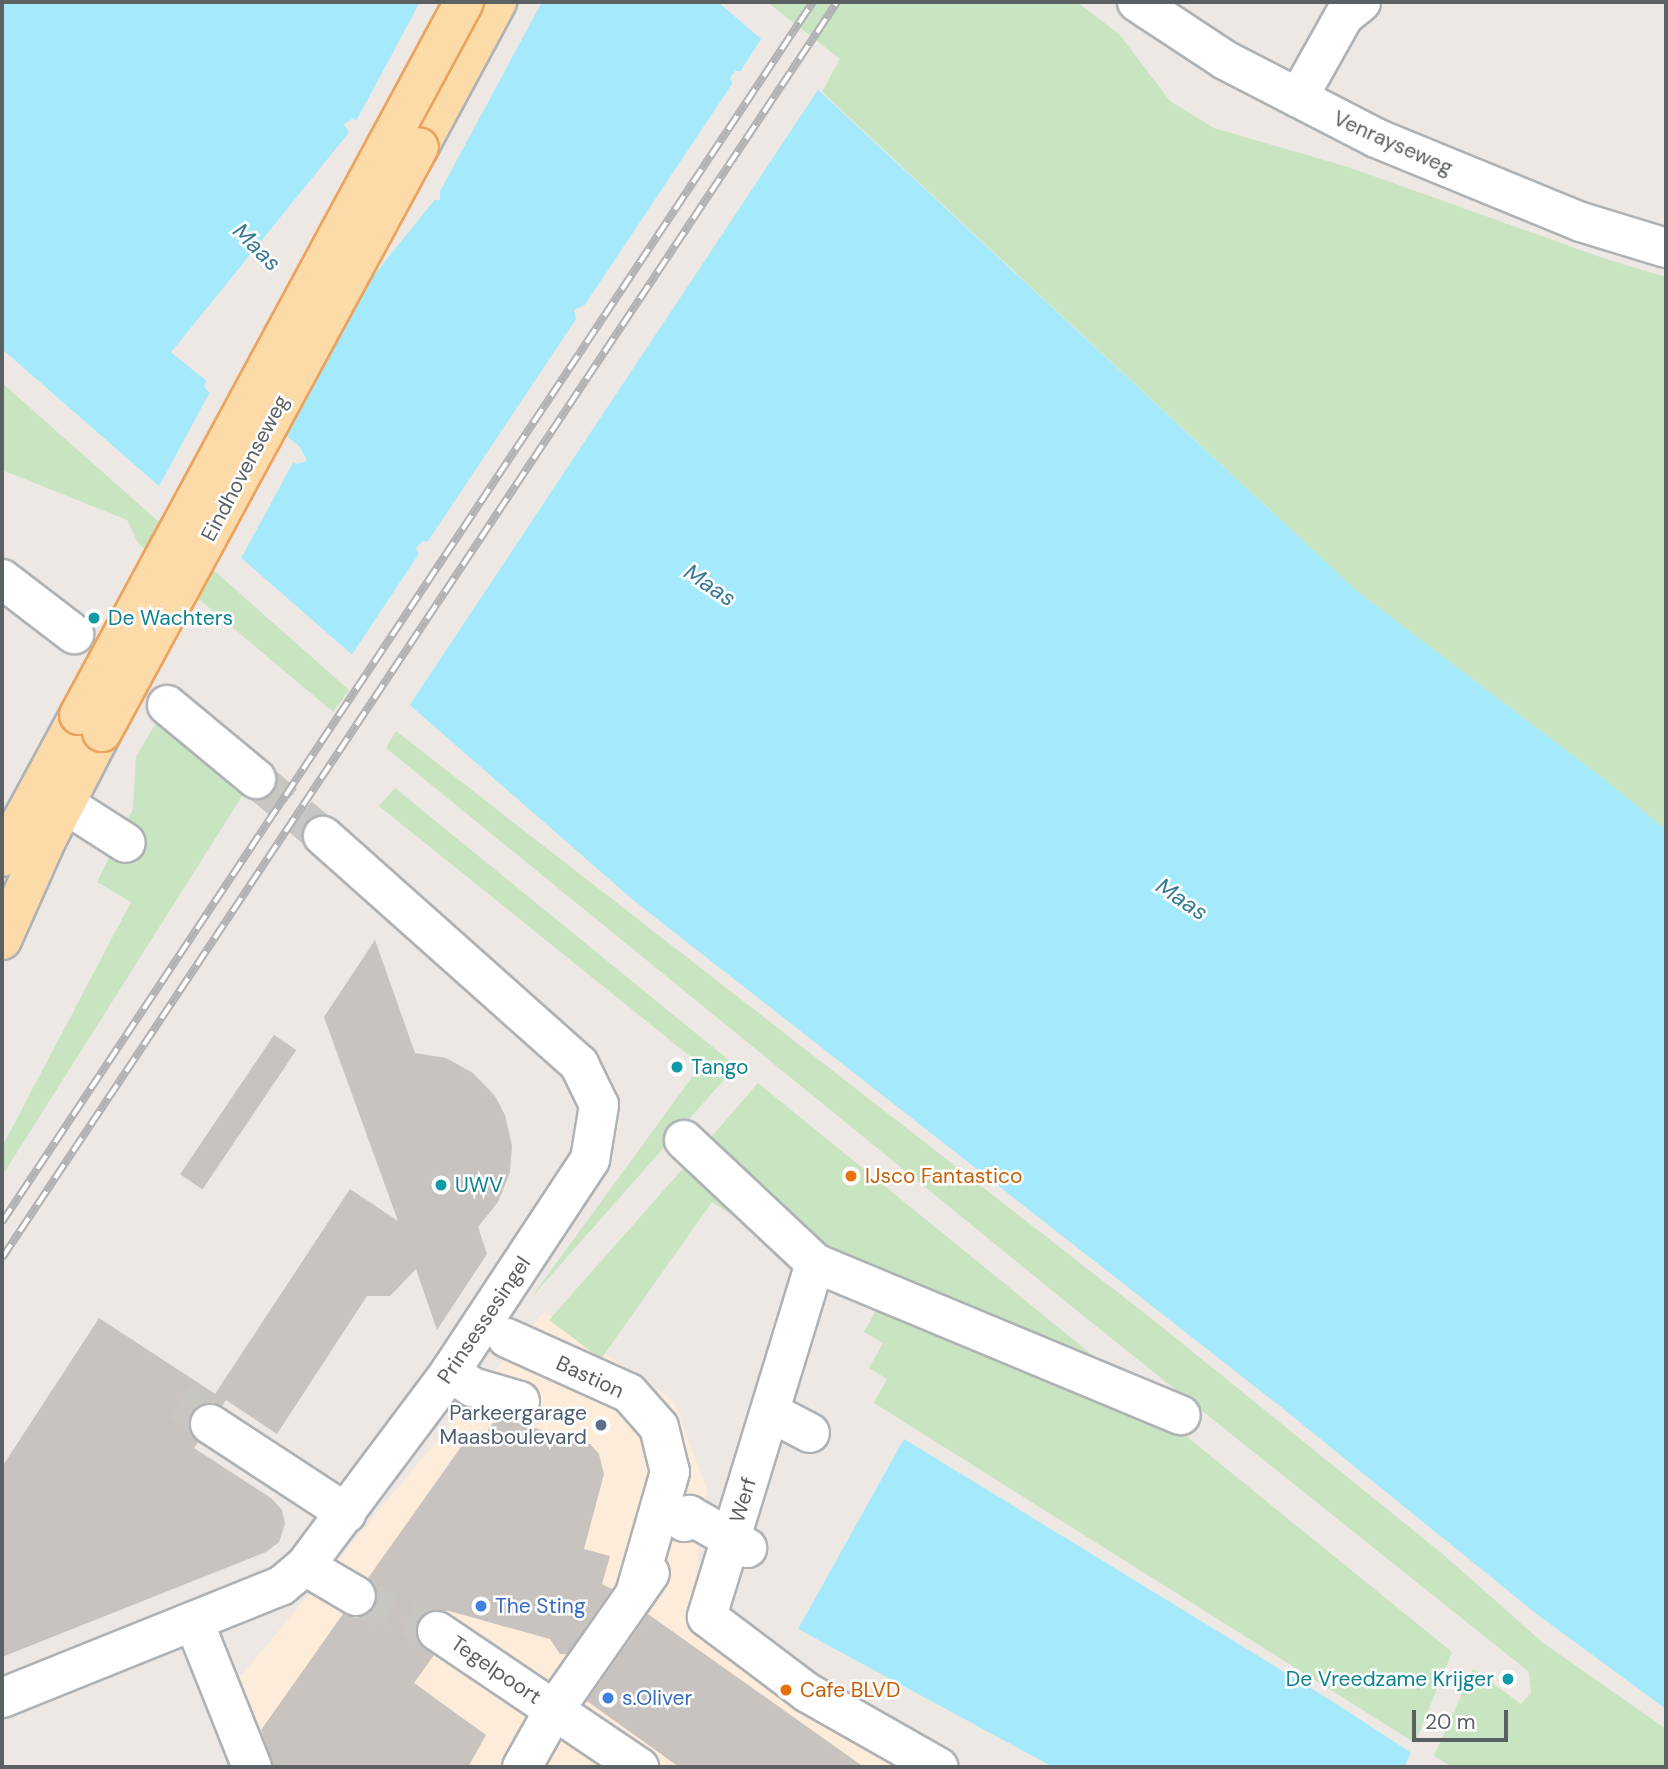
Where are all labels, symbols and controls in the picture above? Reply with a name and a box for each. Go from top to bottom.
street label: Venrayseweg [1329,105,1457,181]
water label: Maas [227,217,287,277]
street label: Eindhovenseweg [196,391,294,545]
water label: Maas [679,558,741,612]
place label: De Wachters [108,605,233,631]
marker: De Wachters [86,610,102,626]
water label: Maas [1151,872,1213,926]
place label: Tango [691,1054,748,1080]
marker: Tango [669,1059,685,1075]
place label: IJsco Fantastico [865,1163,1022,1189]
marker: IJsco Fantastico [843,1168,859,1184]
place label: UWV [455,1172,503,1198]
marker: UWV [433,1177,449,1193]
street label: Prinsessesingel [432,1252,536,1388]
street label: Bastion [552,1350,628,1404]
place label: Parkeergarage Maasboulevard [440,1400,587,1450]
marker: Parkeergarage Maasboulevard [593,1417,609,1433]
street label: Werf [724,1474,762,1526]
place label: The Sting [495,1593,586,1619]
marker: The Sting [473,1598,489,1614]
street label: Tegelpoort [446,1631,546,1709]
place label: De Vreedzame Krijger [1286,1666,1494,1692]
marker: De Vreedzame Krijger [1500,1671,1516,1687]
place label: Cafe BLVD [800,1677,900,1703]
marker: Cafe BLVD [778,1682,794,1698]
place label: s.Oliver [622,1685,692,1711]
marker: s.Oliver [600,1690,616,1706]
scale bar [1416,1696,1512,1740]
text: 20 m [1425,1708,1476,1736]

